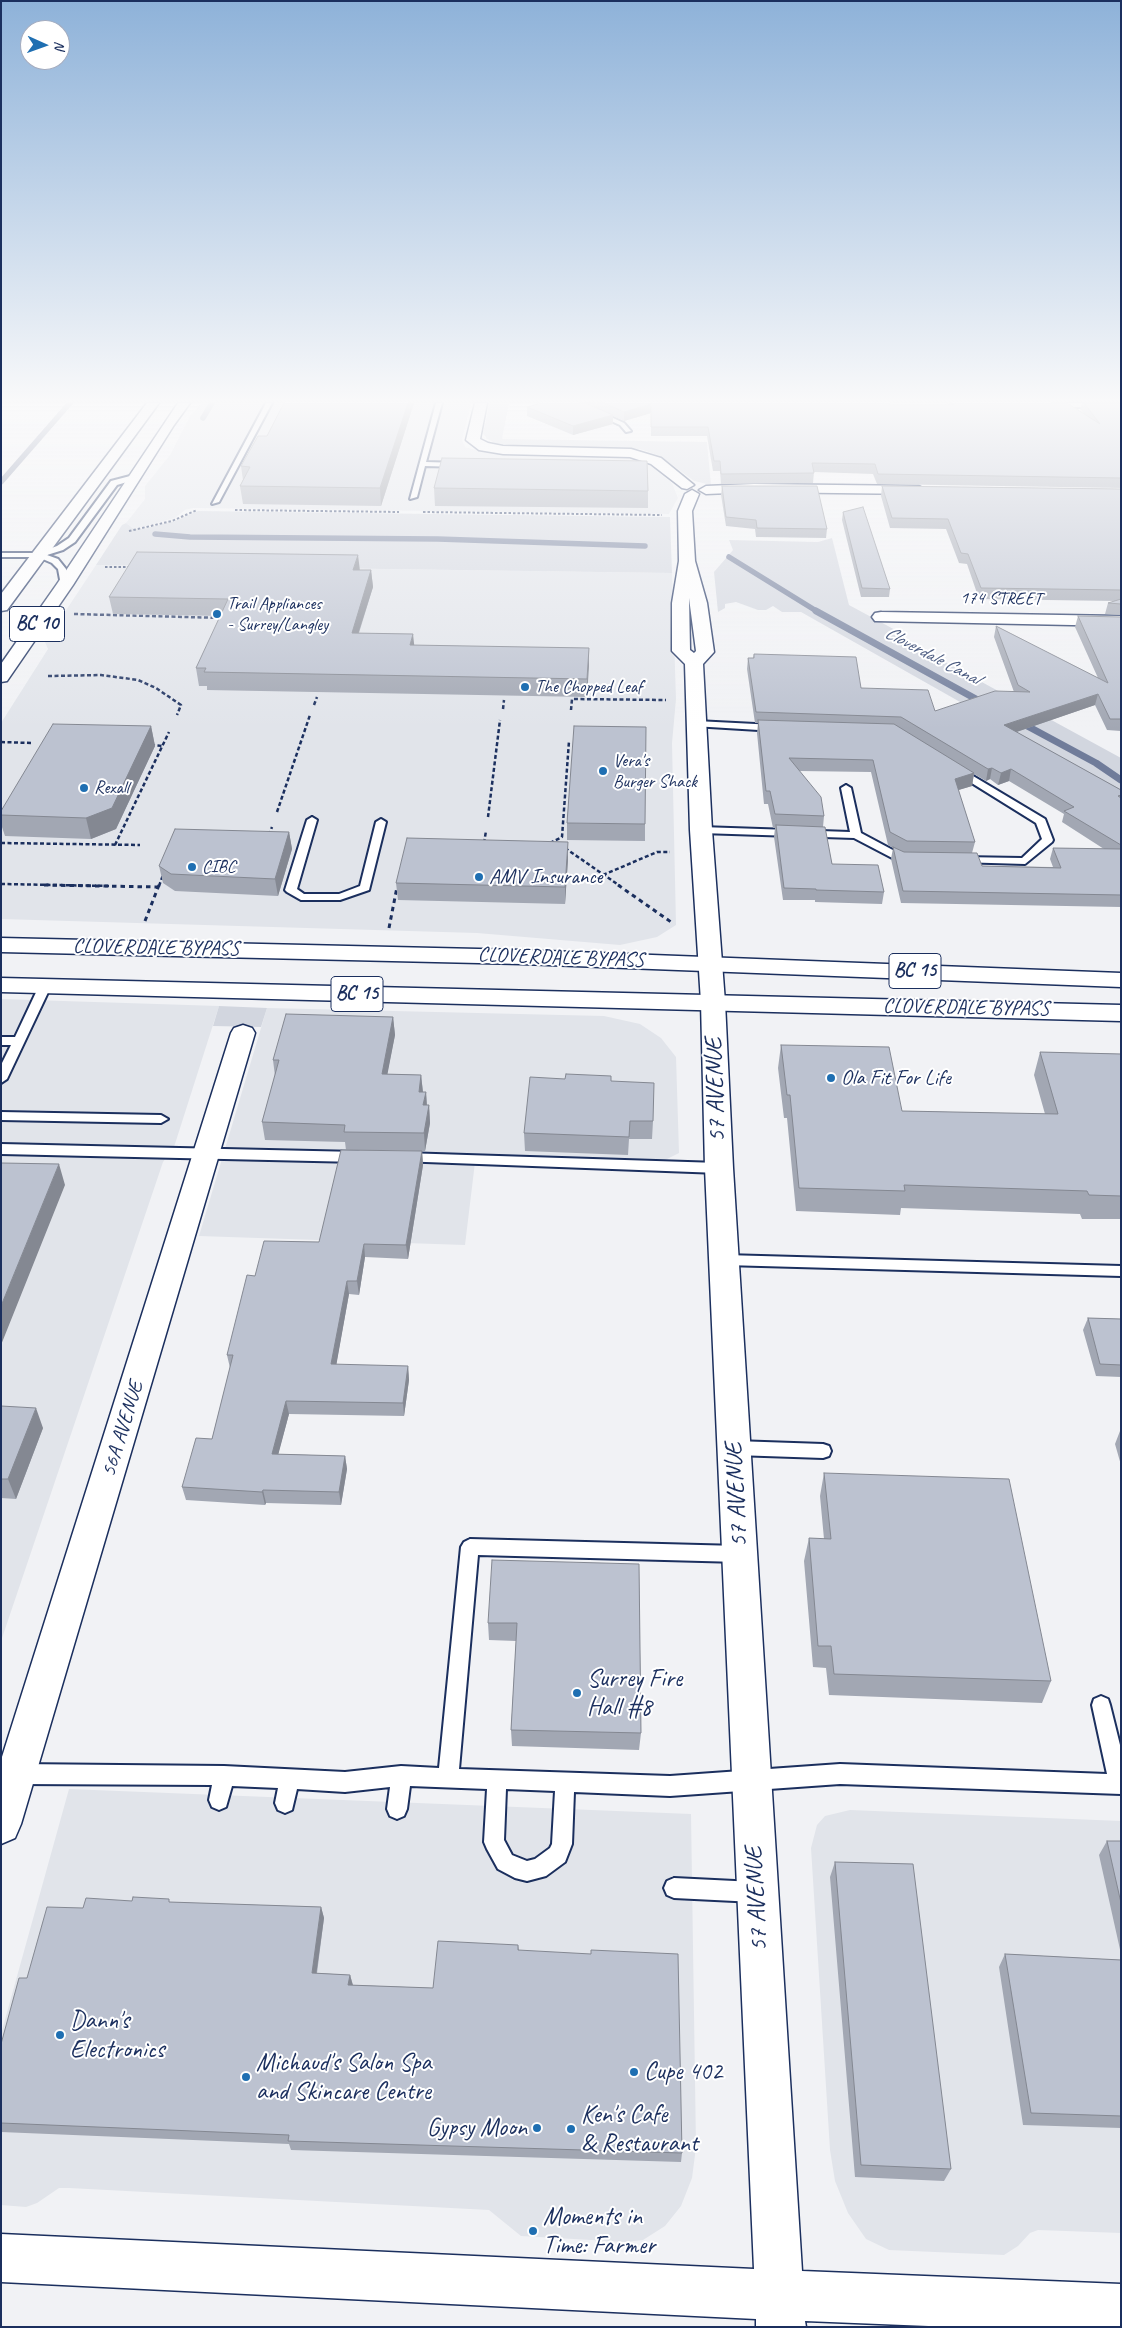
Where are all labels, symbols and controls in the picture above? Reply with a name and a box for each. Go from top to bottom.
north arrow [20,20,70,70]
text: N [51,41,68,50]
street label: 174 STREET [960,587,1042,611]
place label: Trail Appliances - Surrey/Langley [227,593,328,636]
road number: BC 10 [10,606,64,642]
marker: Trail Appliances - Surrey/Langley [211,608,223,620]
water label: Cloverdale Canal [881,621,983,691]
place label: The Chopped Leaf [535,676,642,698]
marker: The Chopped Leaf [519,681,531,693]
place label: Vera's Burger Shack [613,750,697,792]
marker: Vera's Burger Shack [597,765,609,777]
place label: Rexall [94,777,129,799]
marker: Rexall [78,782,90,794]
place label: CIBC [202,856,236,878]
marker: CIBC [186,861,198,873]
place label: AMV Insurance [489,864,602,890]
marker: AMV Insurance [473,871,485,883]
street label: CLOVERDALE BYPASS [73,934,239,962]
street label: CLOVERDALE BYPASS [477,943,645,973]
road number: BC 15 [889,954,941,988]
road number: BC 15 [331,976,383,1012]
street label: CLOVERDALE BYPASS [883,994,1049,1022]
street label: 57 AVENUE [699,1037,733,1143]
place label: Ola Fit For Life [841,1065,951,1091]
marker: Ola Fit For Life [825,1072,837,1084]
street label: 56A AVENUE [97,1378,149,1480]
street label: 57 AVENUE [719,1442,755,1548]
place label: Surrey Fire Hall #8 [587,1664,682,1723]
marker: Surrey Fire Hall #8 [571,1687,583,1699]
street label: 57 AVENUE [739,1846,775,1952]
place label: Dann's Electronics [70,2006,164,2065]
marker: Dann's Electronics [54,2029,66,2041]
place label: Michaud's Salon Spa and Skincare Centre [256,2048,431,2107]
place label: Cupe 402 [644,2057,722,2087]
marker: Cupe 402 [628,2066,640,2078]
marker: Michaud's Salon Spa and Skincare Centre [240,2071,252,2083]
place label: Ken's Cafe & Restaurant [581,2100,698,2159]
place label: Gypsy Moon [427,2113,527,2143]
marker: Gypsy Moon [531,2122,543,2134]
marker: Ken's Cafe & Restaurant [565,2123,577,2135]
place label: Moments in Time: Farmer [543,2202,655,2261]
marker: Moments in Time: Farmer [527,2225,539,2237]

